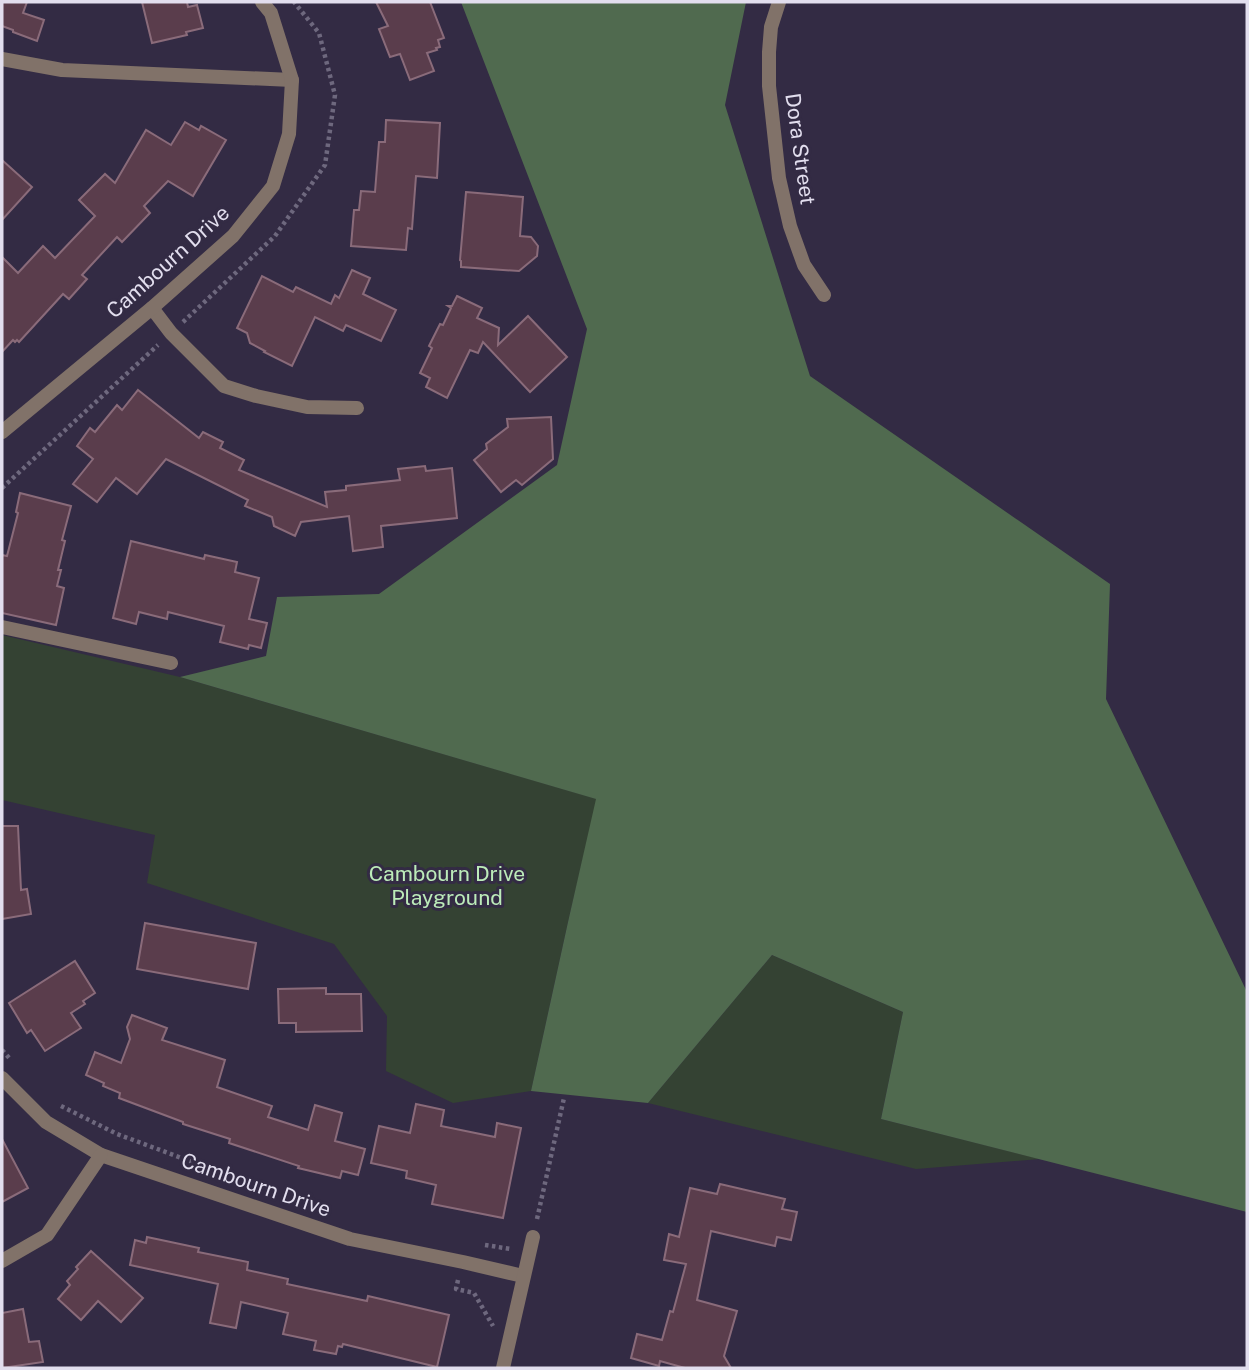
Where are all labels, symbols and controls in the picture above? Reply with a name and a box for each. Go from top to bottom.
street label: Dora Street [780,92,821,206]
street label: Cambourn Drive [101,200,234,323]
park label: Cambourn Drive Playground [369,861,525,910]
street label: Cambourn Drive [178,1147,334,1222]

